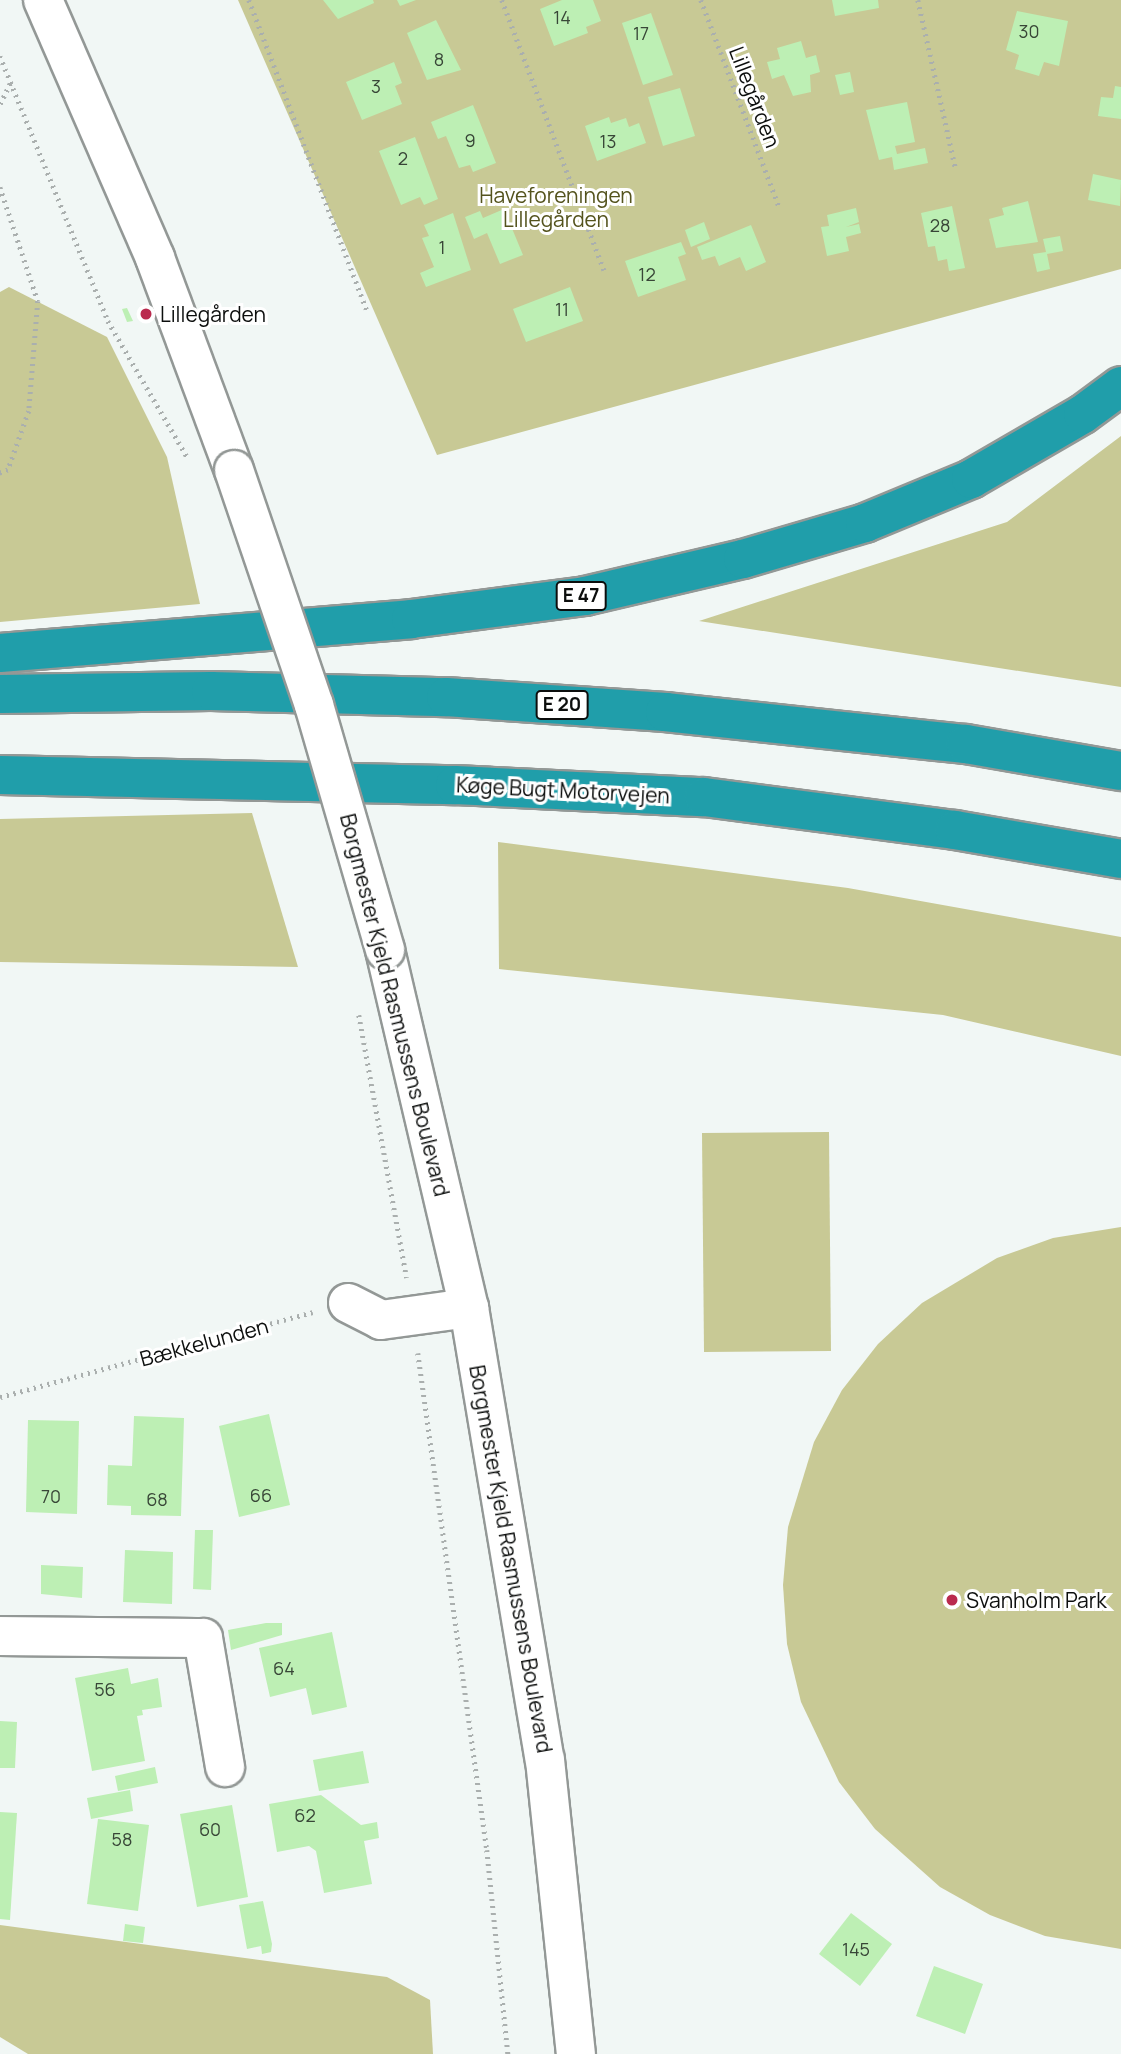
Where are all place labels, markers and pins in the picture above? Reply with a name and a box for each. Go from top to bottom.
place label: Lillegården [160,301,266,327]
marker: Lillegården [138,306,154,322]
place label: Svanholm Park [966,1587,1107,1613]
marker: Svanholm Park [944,1592,960,1608]

